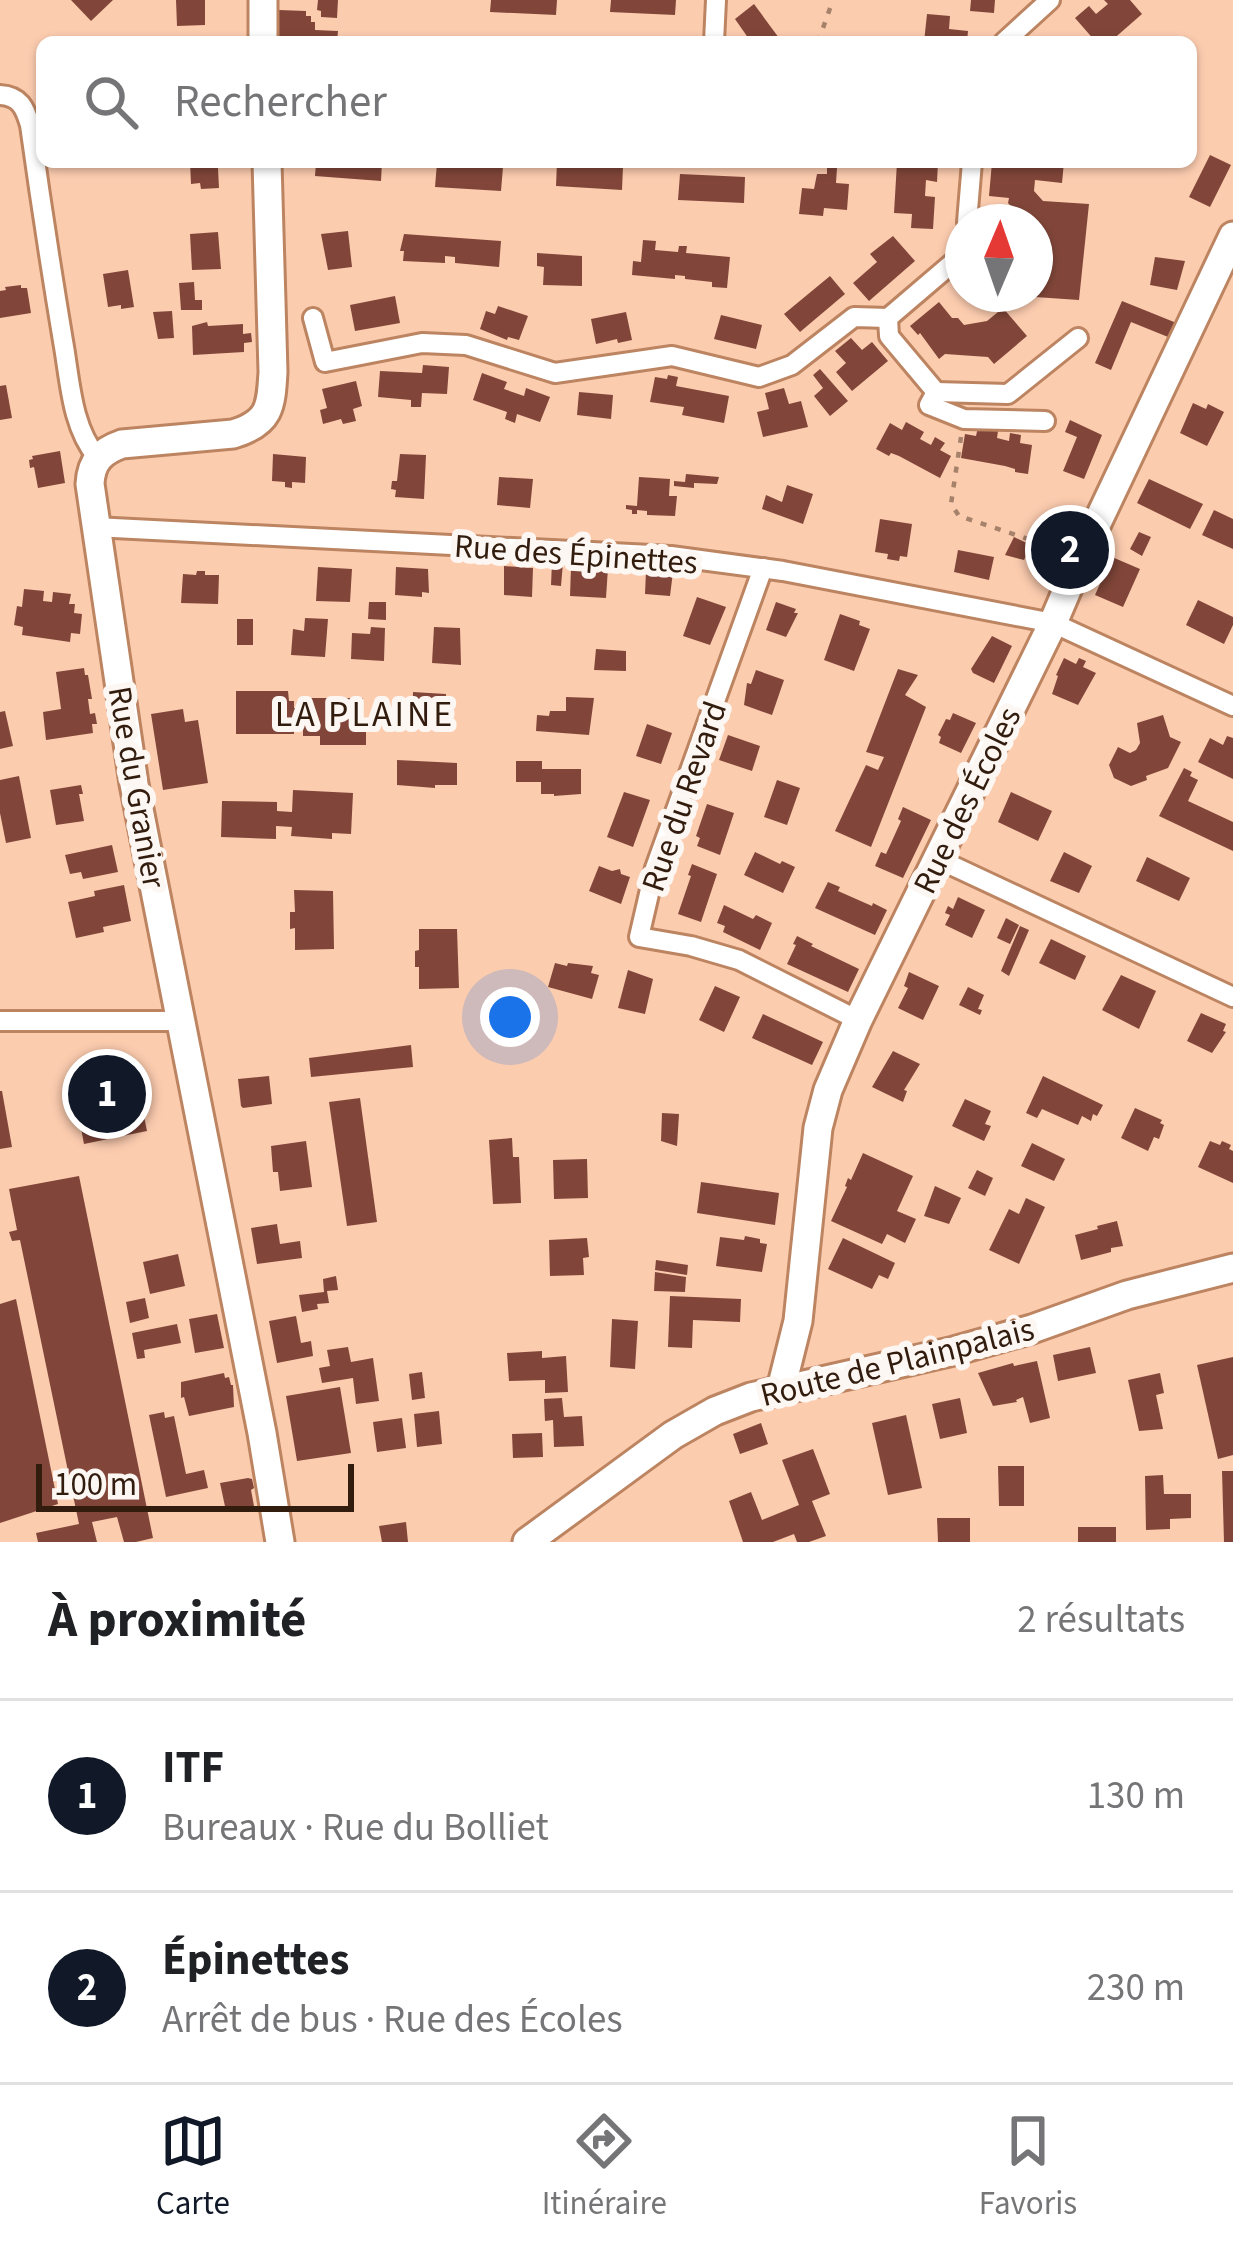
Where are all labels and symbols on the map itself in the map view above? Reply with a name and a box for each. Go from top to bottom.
north arrow [945,204,1053,312]
pin: 2 [1031,505,1109,595]
street label: Rue des Épinettes [452,523,699,586]
street label: Rue du Granier [96,683,177,892]
district label: LA PLAINE [275,689,455,740]
street label: Rue du Revard [630,695,739,898]
street label: Rue des Écoles [902,699,1033,902]
your location [480,987,540,1047]
pin: 1 [68,1049,146,1139]
street label: Route de Plainpalais [756,1306,1039,1419]
scale bar [36,1458,354,1511]

